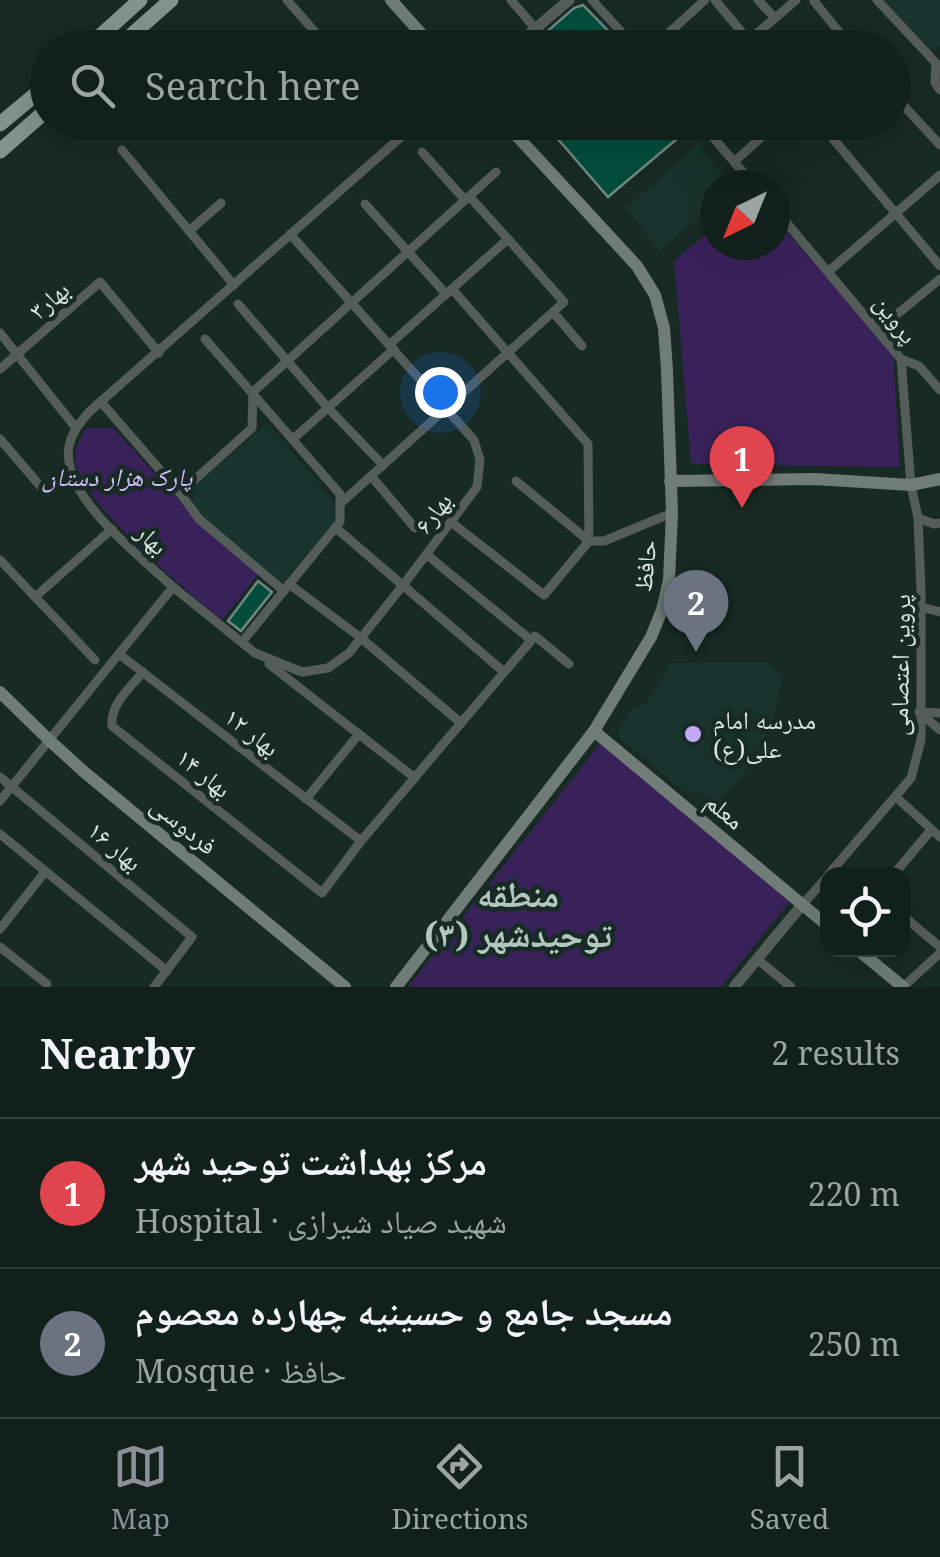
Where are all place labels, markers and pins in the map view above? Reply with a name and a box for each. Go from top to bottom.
pin: 1 [710,426,774,508]
pin: 2 [664,570,728,652]
place label: مدرسه امام علی(ع) [713,702,816,765]
marker: مدرسه امام علی(ع) [682,723,704,745]

